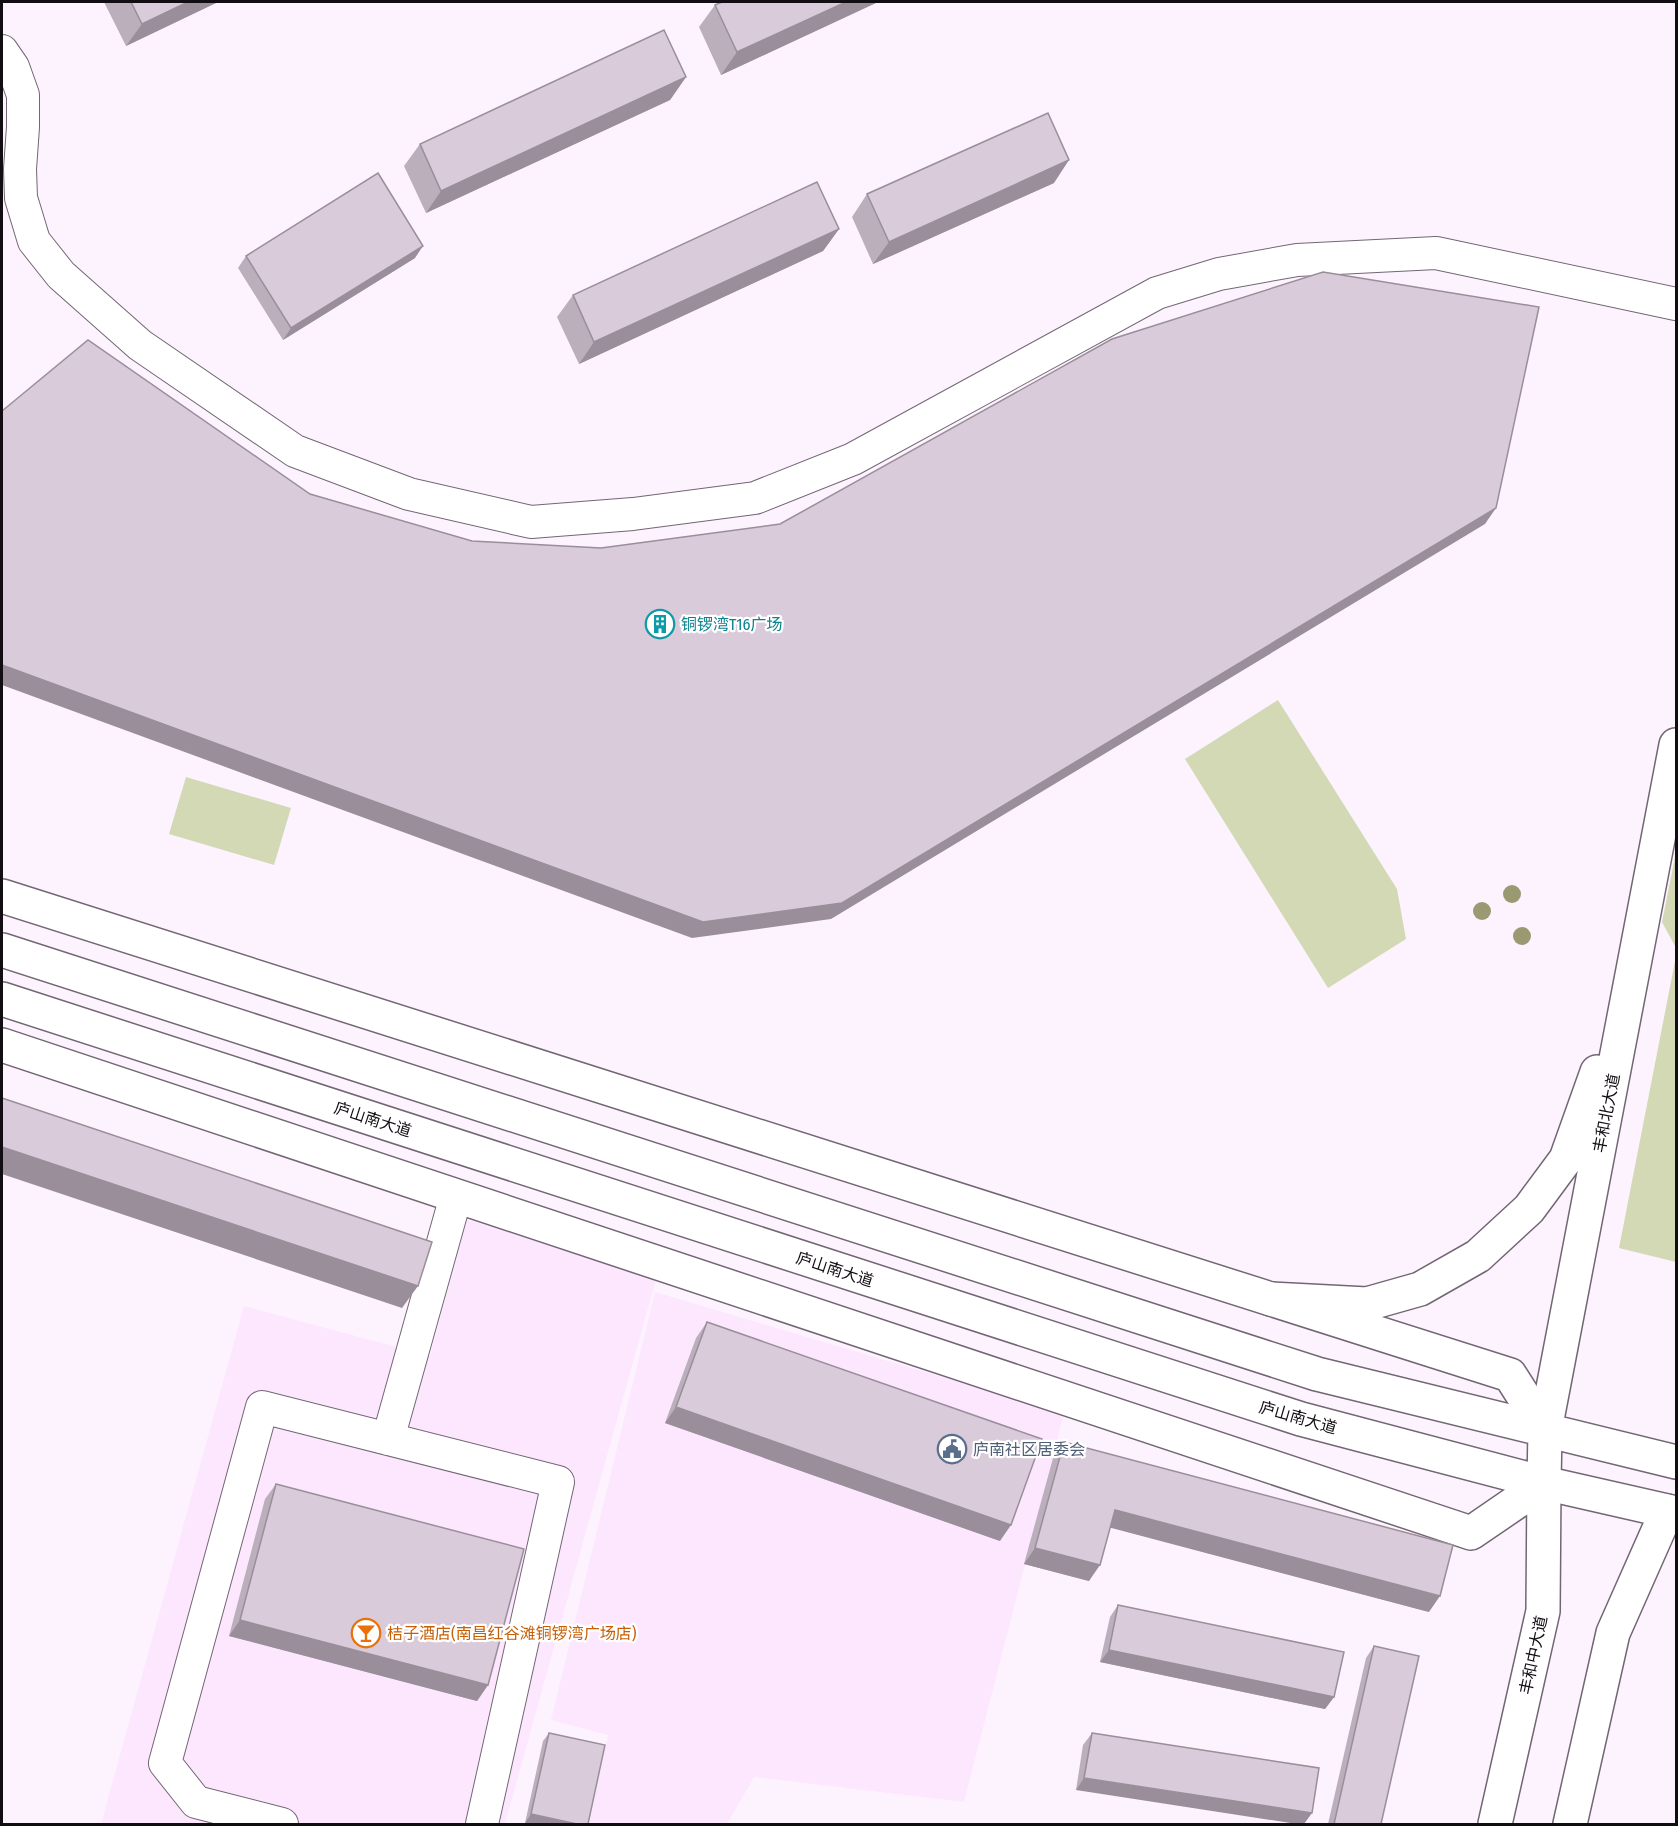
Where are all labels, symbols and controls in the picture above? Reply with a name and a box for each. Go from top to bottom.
building icon: 铜锣湾T16广场 [644,608,676,640]
place label: 铜锣湾T16广场 [681,615,782,634]
street label: 丰和北大道 [1590,1072,1623,1154]
street label: 庐山南大道 [332,1098,414,1141]
street label: 庐山南大道 [794,1248,876,1291]
street label: 庐山南大道 [1257,1397,1339,1438]
public building icon: 庐南社区居委会 [936,1433,968,1465]
place label: 庐南社区居委会 [973,1440,1085,1459]
street label: 丰和中大道 [1516,1614,1551,1696]
bar icon: 桔子酒店(南昌红谷滩铜锣湾广场店) [350,1617,382,1649]
place label: 桔子酒店(南昌红谷滩铜锣湾广场店) [387,1624,637,1643]

